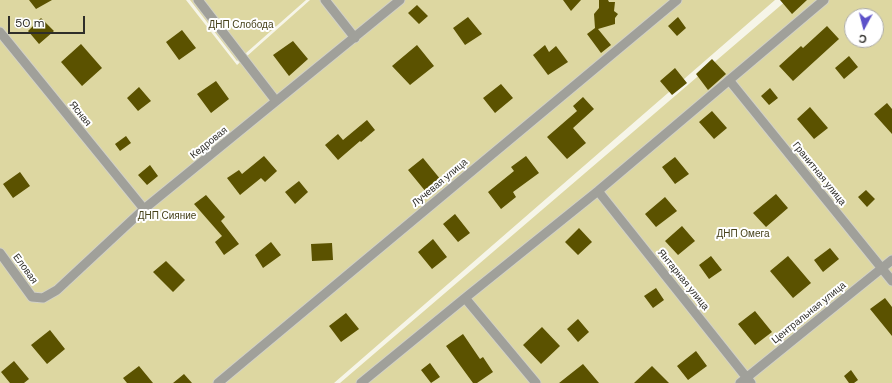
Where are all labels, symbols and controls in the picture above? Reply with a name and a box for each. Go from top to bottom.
scale bar [10,8,87,34]
north arrow [844,8,884,48]
text: 50 m [15,15,44,31]
park label: ДНП Слобода [208,19,274,31]
text: С [858,31,867,46]
street label: Ясная [66,99,94,129]
street label: Кедровая [188,124,230,162]
street label: Гранитная улица [790,140,848,208]
street label: Лучевая улица [410,156,470,210]
park label: ДНП Сияние [138,210,196,222]
park label: ДНП Омега [716,228,770,240]
street label: Янтарная улица [655,247,711,313]
street label: Еловая [10,252,40,286]
street label: Центральная улица [770,279,848,347]

